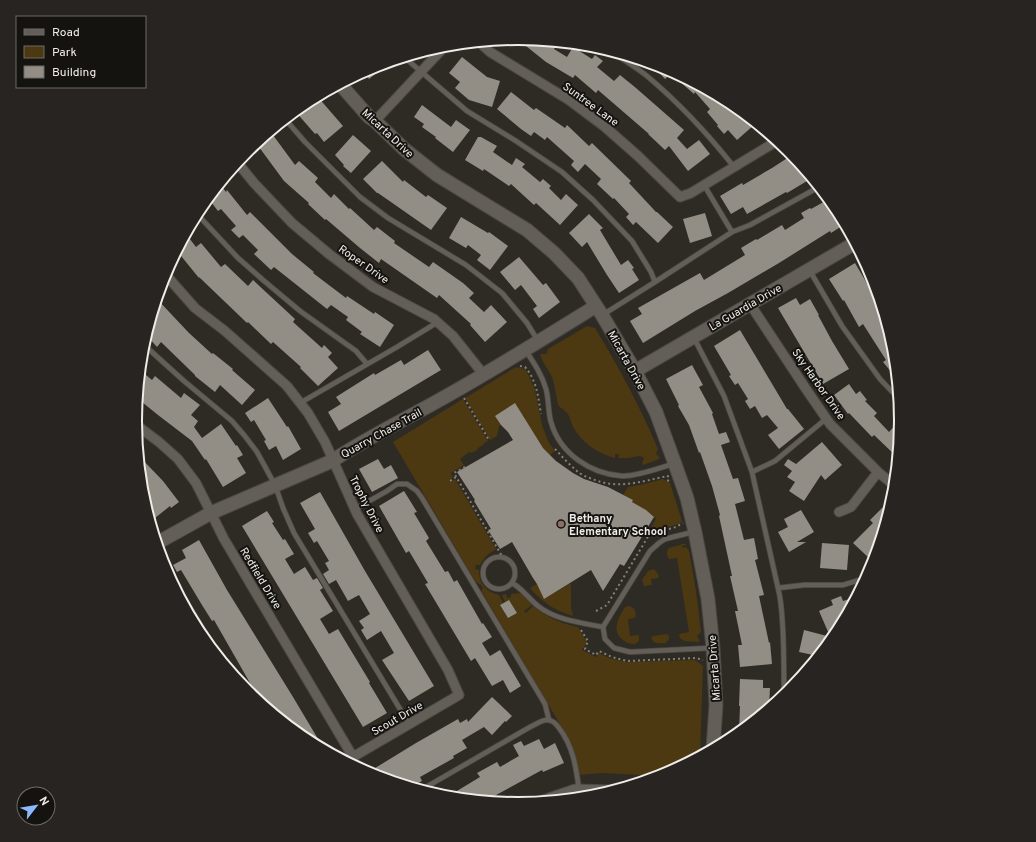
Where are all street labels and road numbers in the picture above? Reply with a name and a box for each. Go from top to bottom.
street label: Suntree Lane [560,80,621,130]
street label: Micarta Drive [358,106,416,161]
street label: Roper Drive [335,242,391,287]
street label: La Guardia Drive [707,281,784,334]
street label: Micarta Drive [604,328,648,393]
street label: Sky Harbor Drive [788,346,848,423]
street label: Quarry Chase Trail [339,406,424,462]
street label: Trophy Drive [346,473,387,535]
street label: Redfield Drive [236,545,284,612]
street label: Micarta Drive [706,635,724,701]
street label: Scout Drive [369,698,426,739]

